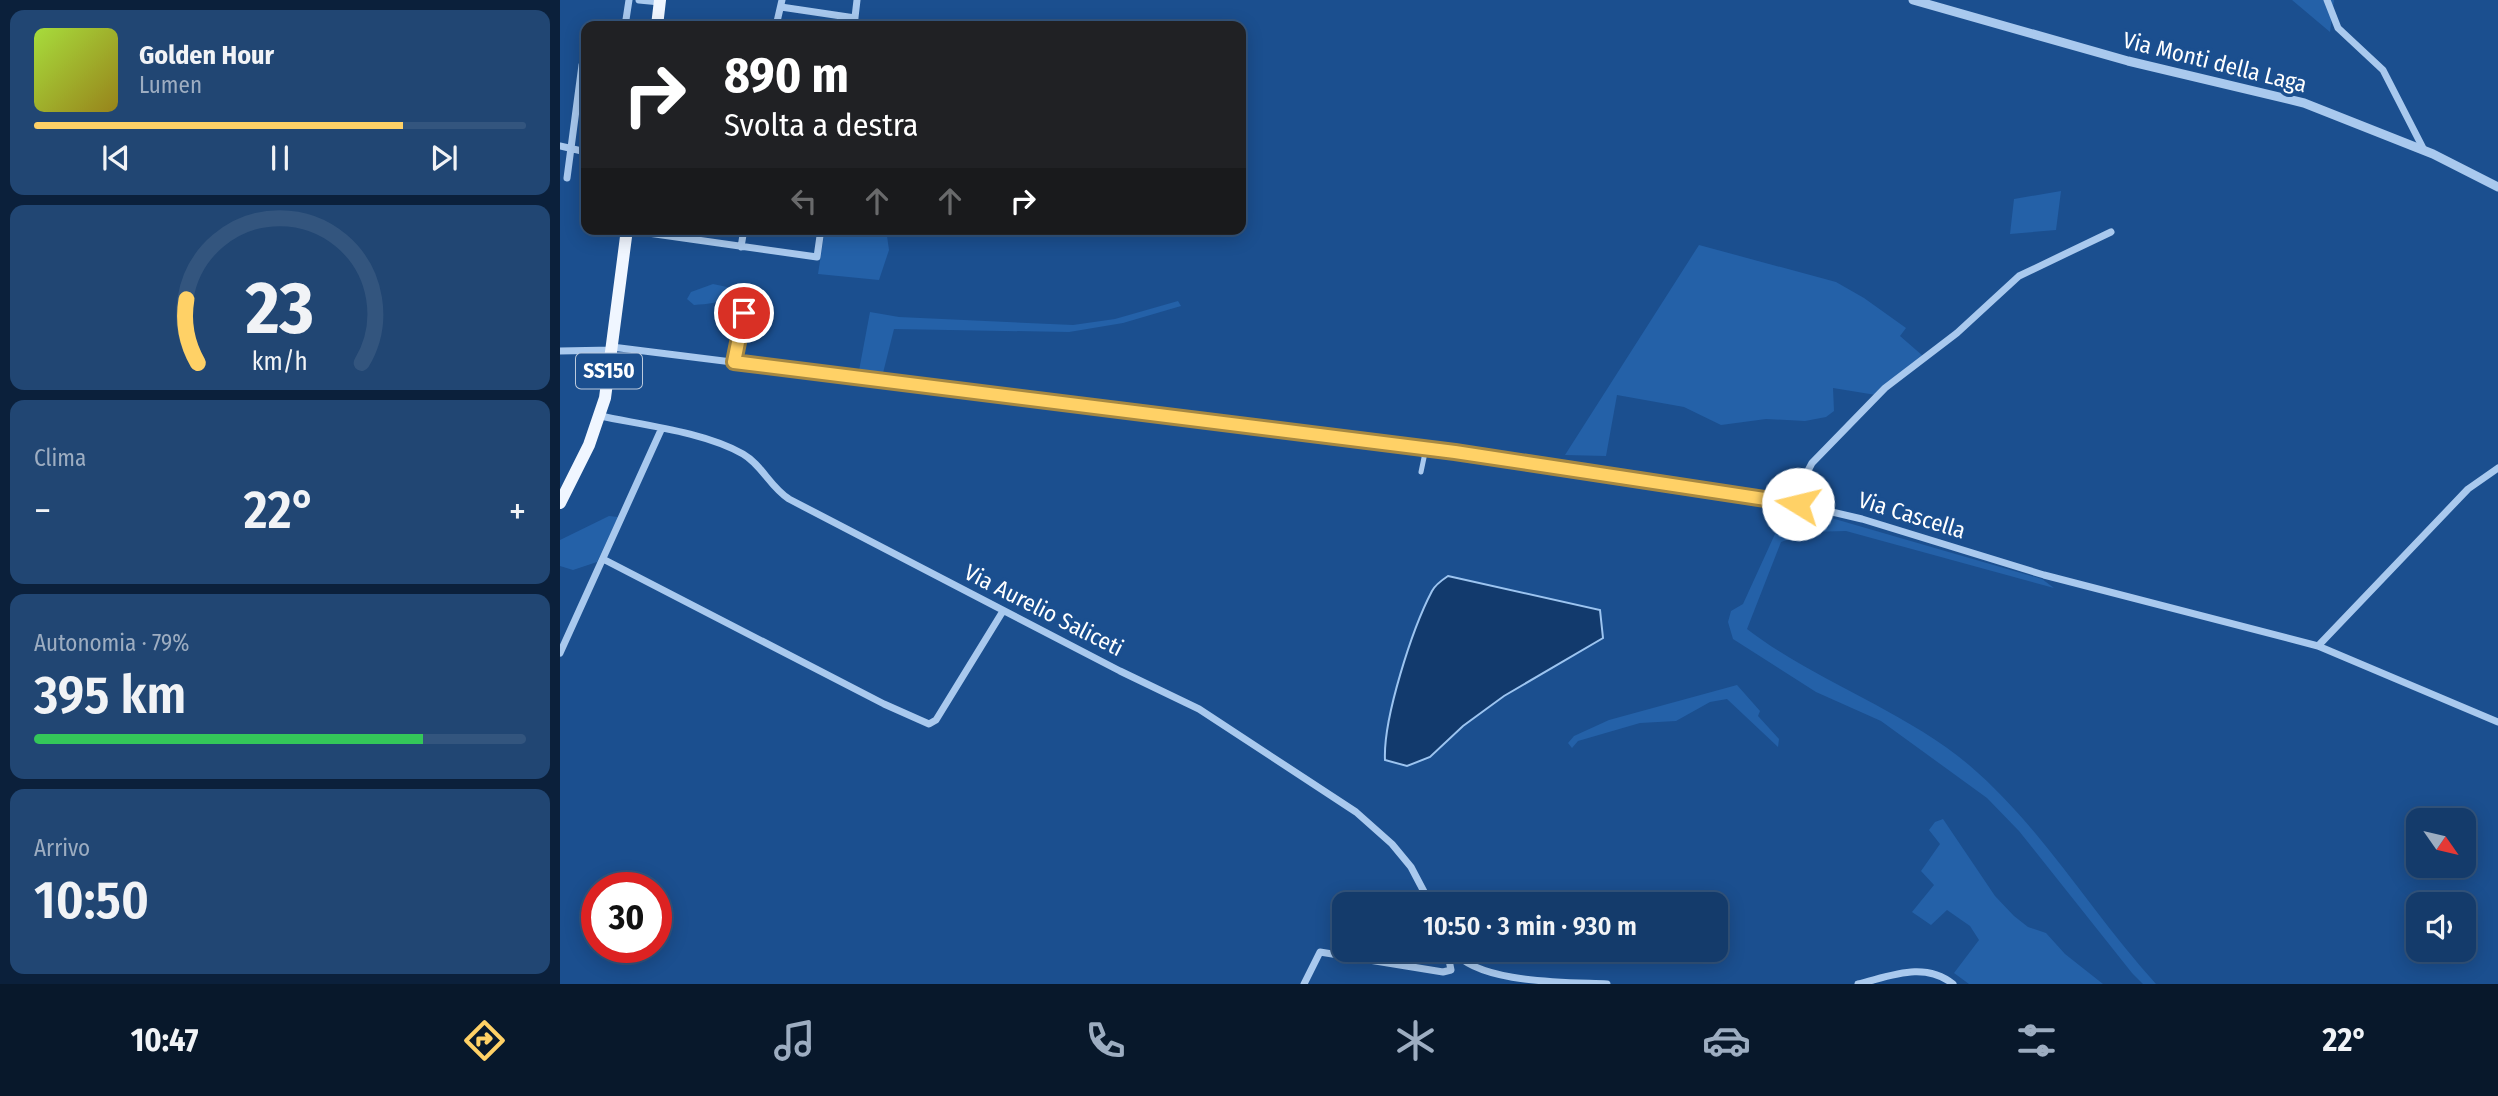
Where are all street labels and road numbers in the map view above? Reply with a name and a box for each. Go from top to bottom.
street label: Via Monti della Laga [2120,26,2310,98]
road number: SS150 [576,354,642,388]
street label: Via Cascella [1855,485,1969,545]
street label: Via Aurelio Saliceti [960,558,1128,662]

